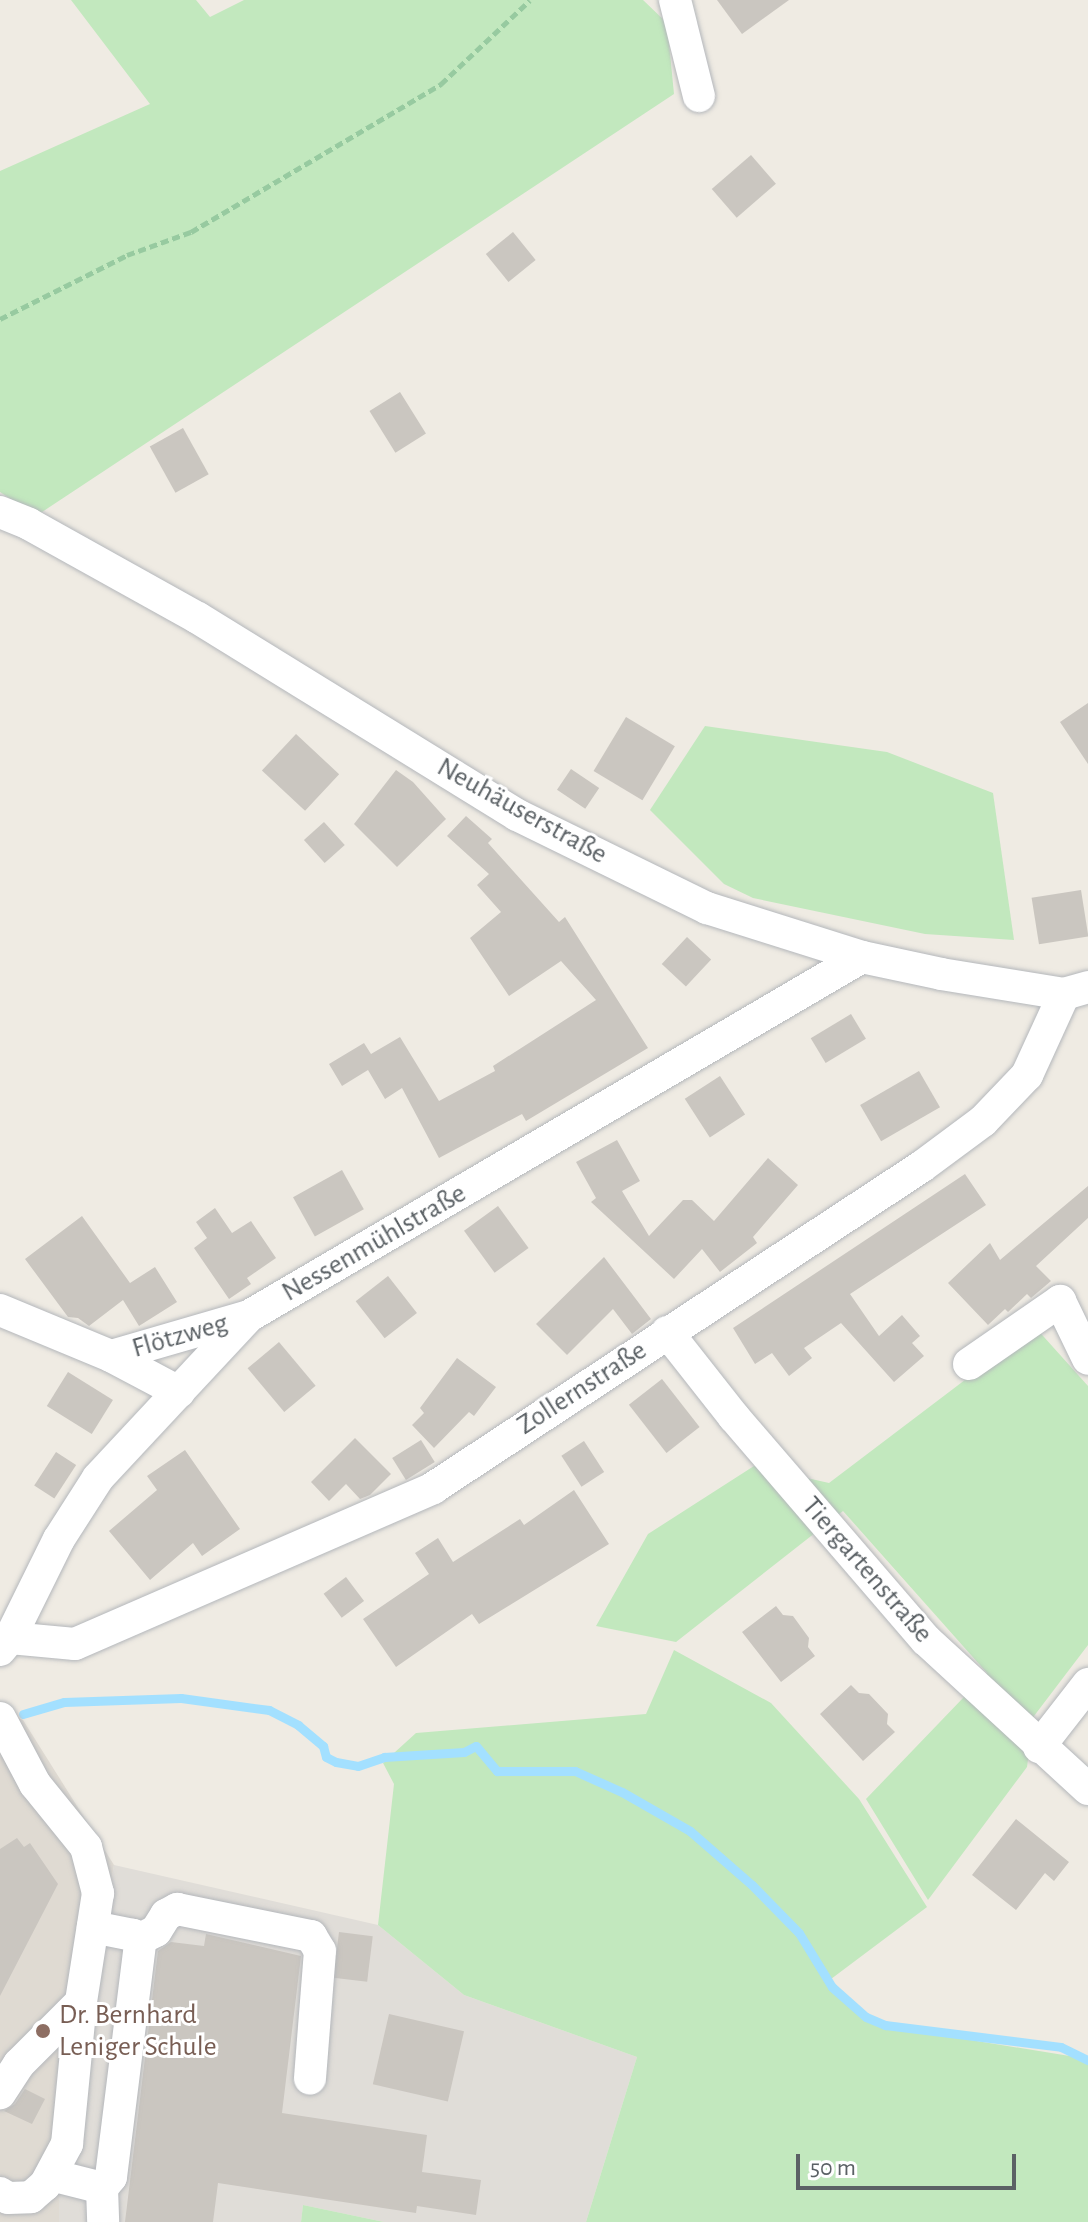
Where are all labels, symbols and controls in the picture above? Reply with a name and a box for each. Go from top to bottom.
street label: Neuhäuserstraße [431,750,613,872]
street label: Nessenmühlstraße [276,1177,472,1309]
street label: Flötzweg [128,1306,232,1366]
street label: Zollernstraße [511,1334,653,1442]
street label: Tiergartenstraße [794,1490,940,1650]
place label: Dr. Bernhard Leniger Schule [59,1998,217,2064]
marker: Dr. Bernhard Leniger Schule [34,2022,52,2040]
scale bar [800,2138,1020,2188]
text: 50 m [810,2156,856,2180]

